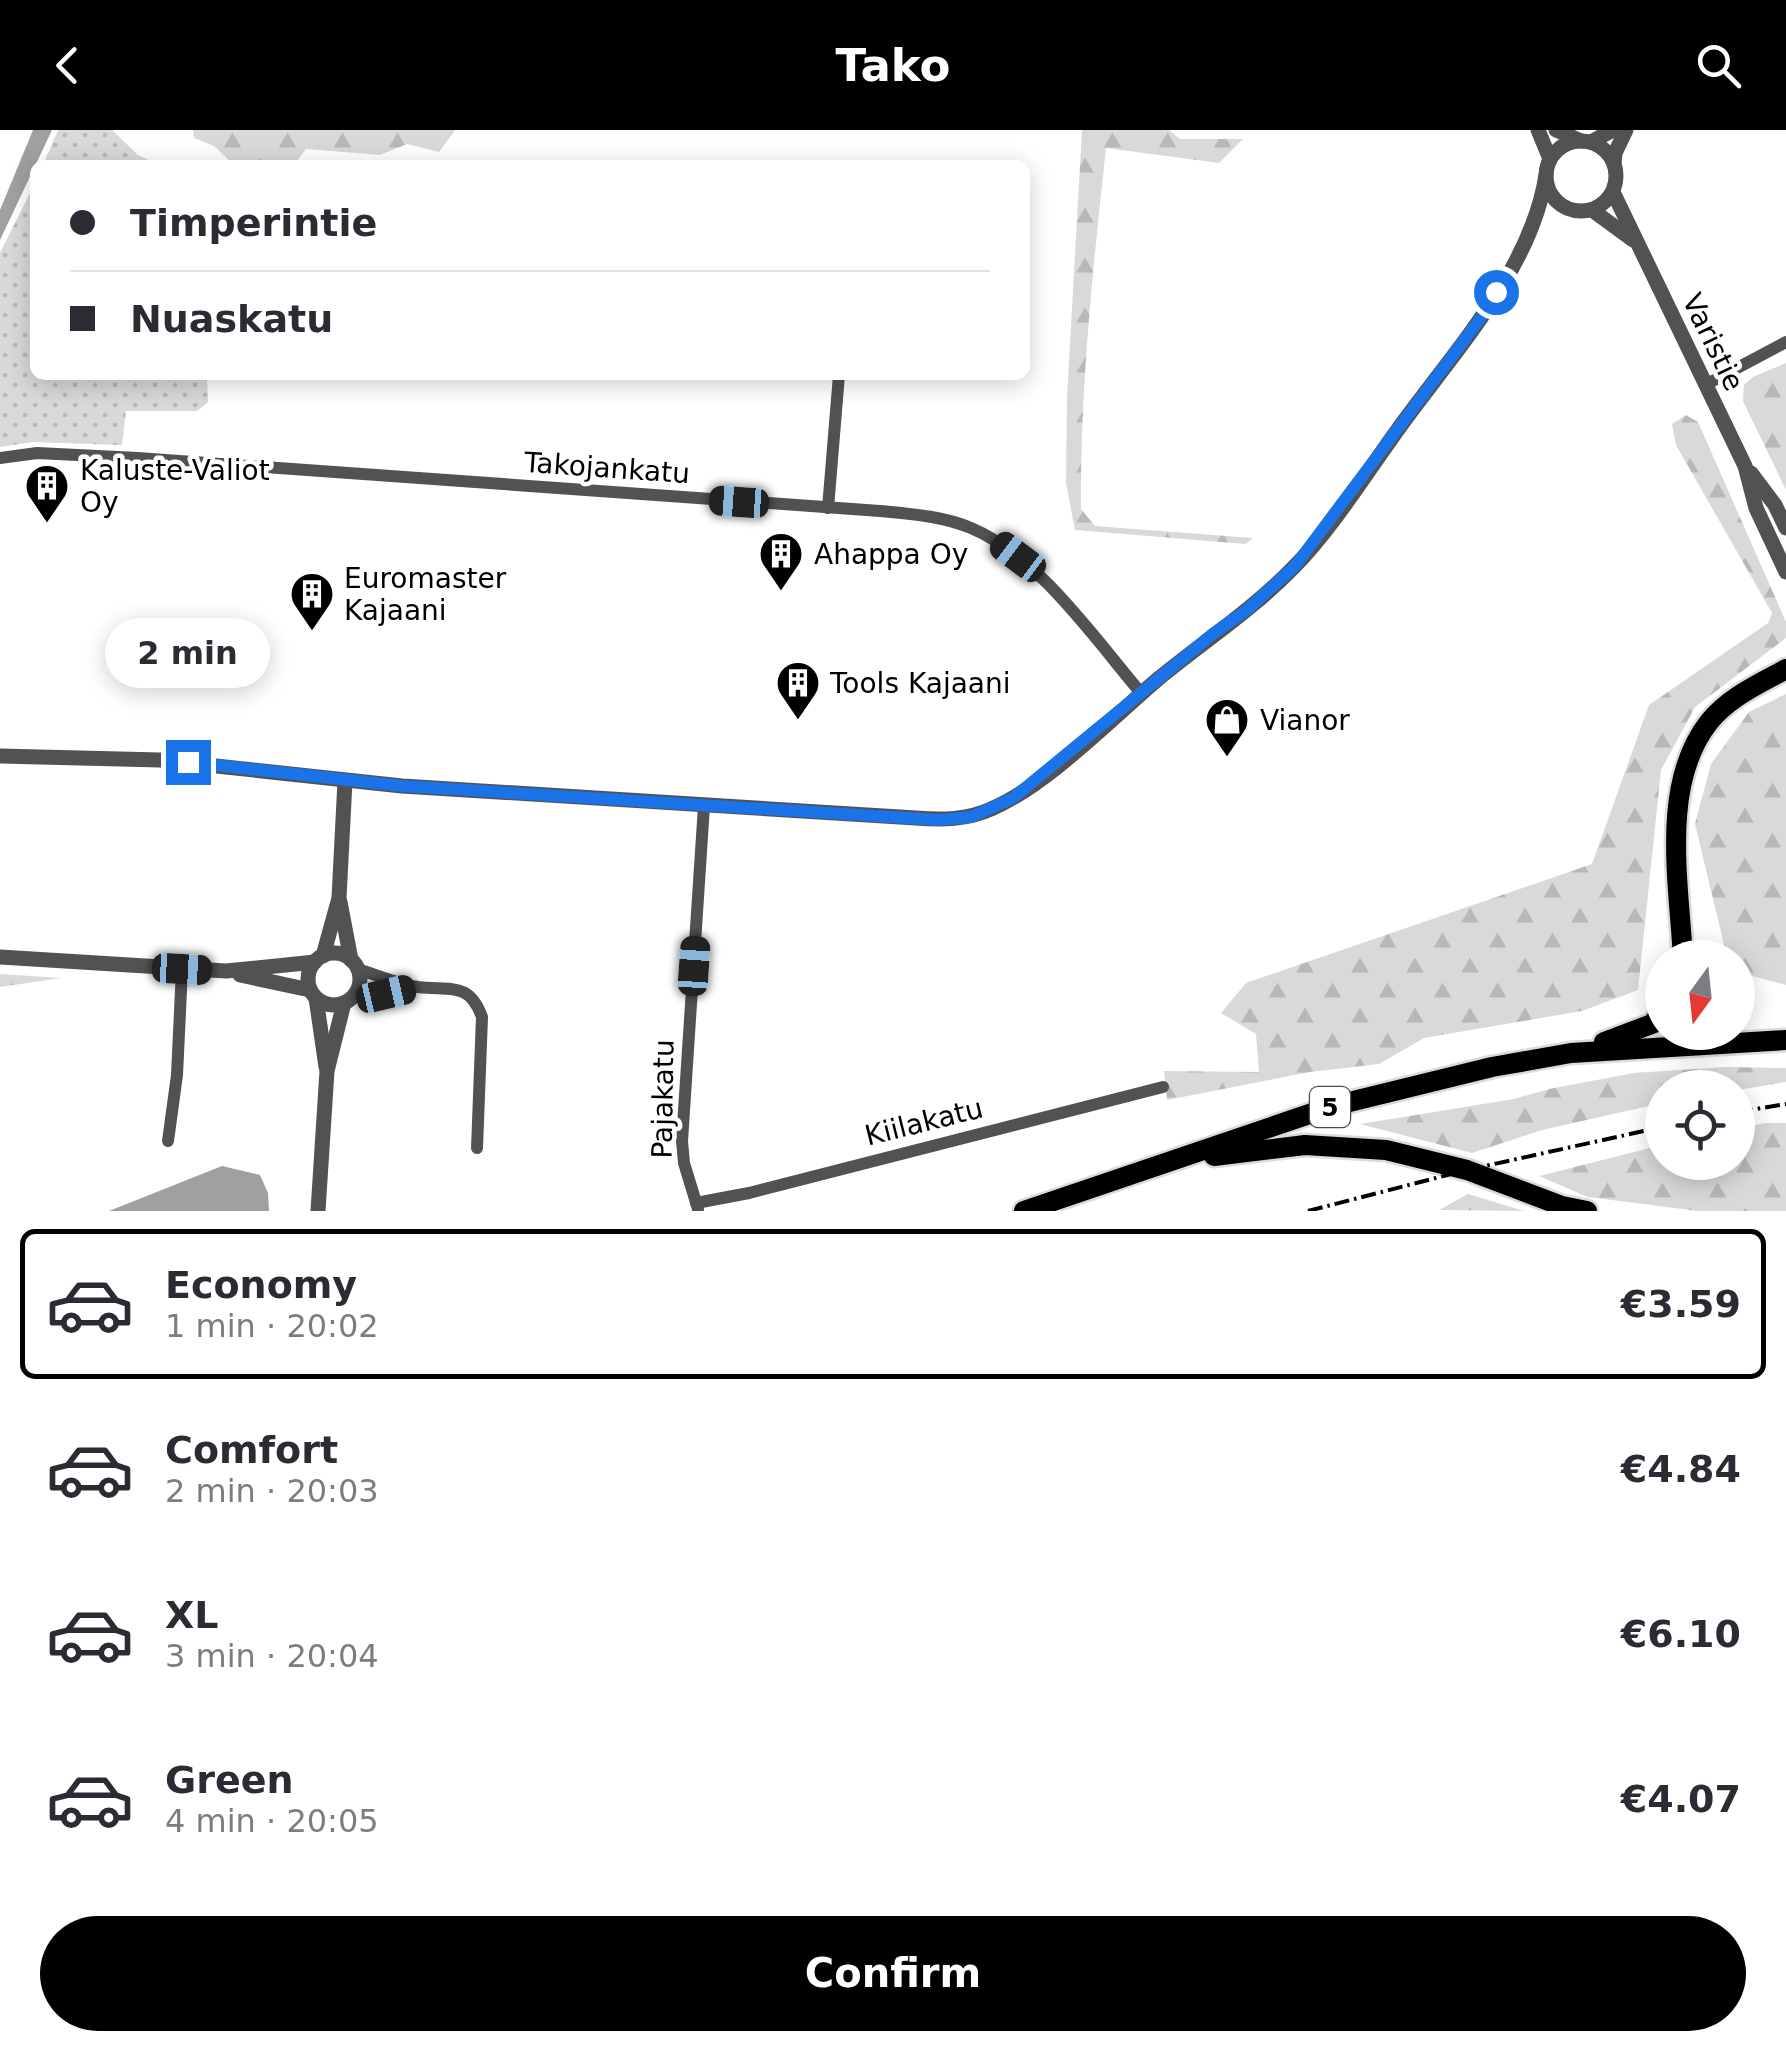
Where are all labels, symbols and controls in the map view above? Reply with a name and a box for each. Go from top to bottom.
icon: back [40,38,95,93]
icon: search [1691,38,1746,93]
text: Tako [836,39,950,92]
text: Timperintie [130,201,377,245]
route start [1474,270,1519,315]
street label: Varistie [1675,288,1751,396]
text: Nuaskatu [130,297,333,341]
street label: Takojankatu [522,446,691,490]
place label: Kaluste-Valiot Oy [80,454,270,519]
building icon: Kaluste-Valiot Oy [24,463,70,524]
car [708,485,770,519]
car [985,527,1051,587]
building icon: Ahappa Oy [758,531,804,592]
place label: Ahappa Oy [814,538,968,571]
place label: Euromaster Kajaani [344,562,507,627]
building icon: Euromaster Kajaani [289,571,335,632]
callout: 2 min [106,617,270,687]
text: 2 min [137,634,238,672]
building icon: Tools Kajaani [775,660,821,721]
place label: Tools Kajaani [829,667,1011,700]
shop icon: Vianor [1204,697,1250,758]
place label: Vianor [1260,704,1350,737]
route end [166,740,211,785]
car [677,935,711,997]
north arrow [1645,940,1755,1050]
map controls [1645,940,1755,1180]
car [151,952,213,986]
car [353,973,419,1015]
street label: Pajakatu [645,1039,681,1159]
button: locate [1645,1070,1755,1180]
road number: 5 [1310,1087,1350,1127]
street label: Kiilakatu [862,1091,986,1153]
icon: car [45,1259,135,1349]
text: Economy [165,1263,357,1307]
text: €3.59 [1621,1282,1741,1326]
text: 1 min · 20:02 [165,1307,379,1345]
icon: car [45,1424,135,1514]
text: Comfort [165,1428,338,1472]
text: €4.84 [1621,1447,1741,1491]
text: 2 min · 20:03 [165,1472,379,1510]
icon: car [45,1589,135,1679]
text: XL [165,1593,219,1637]
text: €6.10 [1621,1612,1741,1656]
text: 3 min · 20:04 [165,1637,379,1675]
icon: car [45,1754,135,1844]
text: Green [165,1758,294,1802]
text: €4.07 [1621,1777,1741,1821]
text: 4 min · 20:05 [165,1802,379,1840]
button: Confirm [40,1916,1746,2031]

